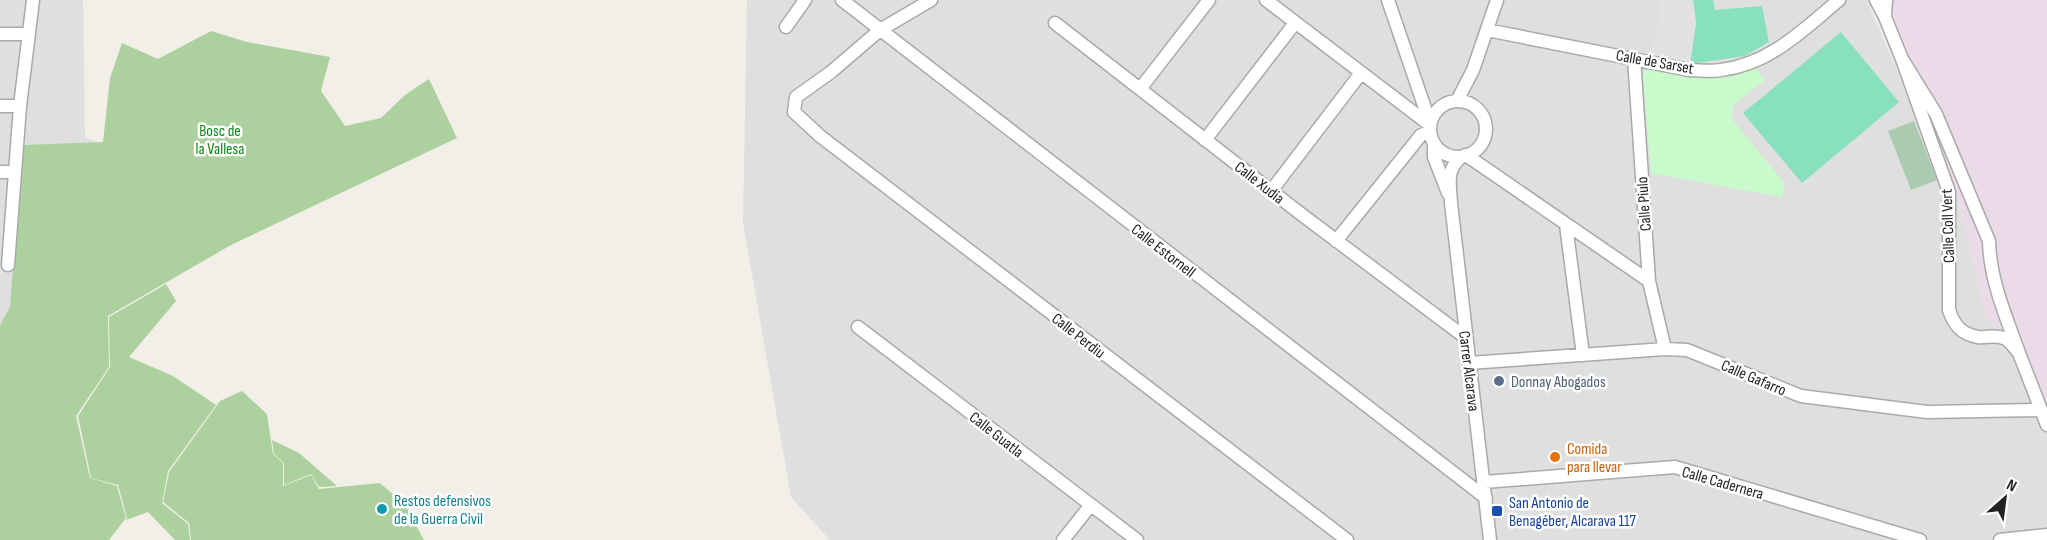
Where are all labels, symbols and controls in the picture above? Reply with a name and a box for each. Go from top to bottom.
street label: Calle de Sarset [1614,46,1695,79]
park label: Bosc de la Vallesa [196,122,244,159]
street label: Calle Xudia [1230,158,1288,208]
street label: Calle Piulo [1633,176,1656,232]
street label: Calle Coll Vert [1938,188,1959,263]
street label: Calle Estornell [1127,220,1199,282]
street label: Calle Perdiu [1048,309,1109,363]
street label: Carrer Alcarava [1454,330,1483,413]
street label: Calle Gafarro [1718,356,1789,401]
place label: Donnay Abogados [1511,373,1606,392]
marker: Donnay Abogados [1492,374,1506,388]
street label: Calle Guatla [965,408,1027,462]
place label: Comida para llevar [1567,440,1622,477]
marker: Comida para llevar [1548,450,1562,464]
street label: Calle Cadernera [1680,463,1765,504]
north arrow [1975,468,2035,528]
text: N [2003,476,2020,496]
place label: Restos defensivos de la Guerra Civil [394,492,491,529]
place label: San Antonio de Benagéber, Alcarava 117 [1509,494,1637,531]
marker: Restos defensivos de la Guerra Civil [375,502,389,516]
marker: San Antonio de Benagéber, Alcarava 117 [1490,504,1504,518]

